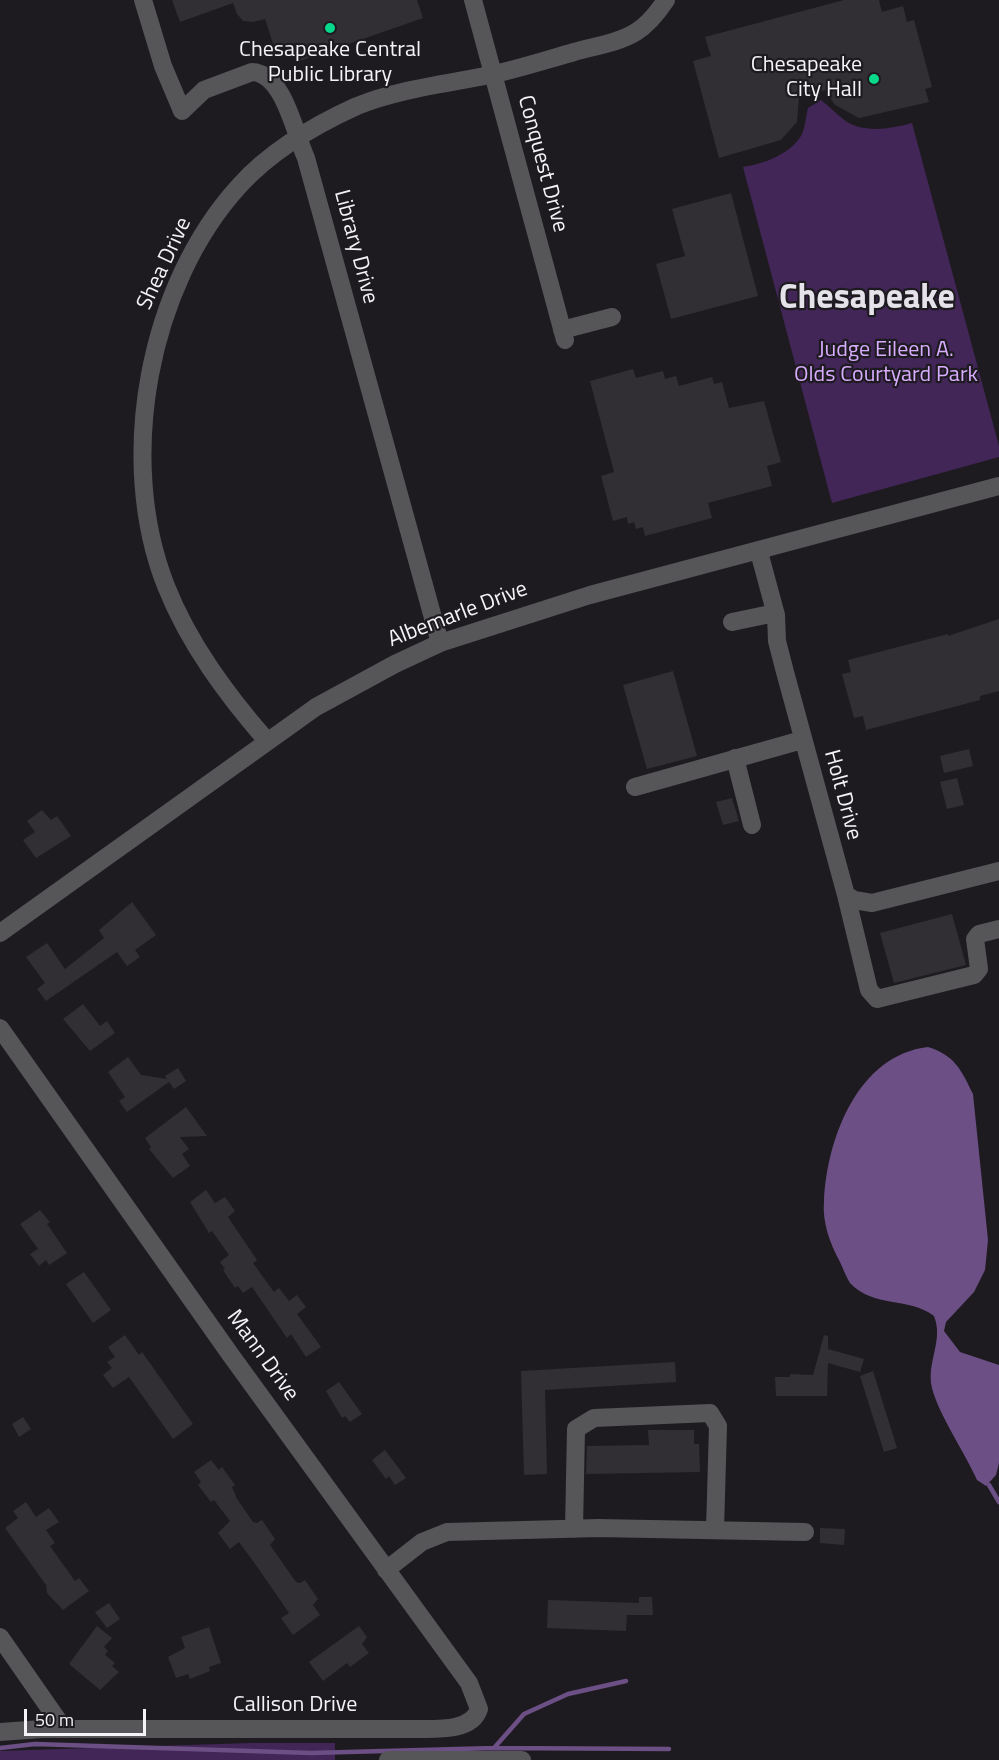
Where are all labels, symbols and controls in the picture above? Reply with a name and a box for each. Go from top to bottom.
marker: Chesapeake Central Public Library [323,21,337,35]
place label: Chesapeake Central Public Library [239,38,421,90]
place label: Chesapeake City Hall [751,53,862,104]
marker: Chesapeake City Hall [867,72,881,86]
street label: Conquest Drive [511,93,573,235]
street label: Library Drive [327,187,383,307]
street label: Shea Drive [132,214,198,314]
district label: Chesapeake [779,280,955,320]
park label: Judge Eileen A. Olds Courtyard Park [794,338,978,390]
street label: Albemarle Drive [385,576,531,654]
street label: Holt Drive [817,747,867,843]
street label: Mann Drive [220,1305,304,1407]
street label: Callison Drive [233,1693,357,1719]
scale bar [27,1697,148,1735]
text: 50 m [35,1706,74,1733]

